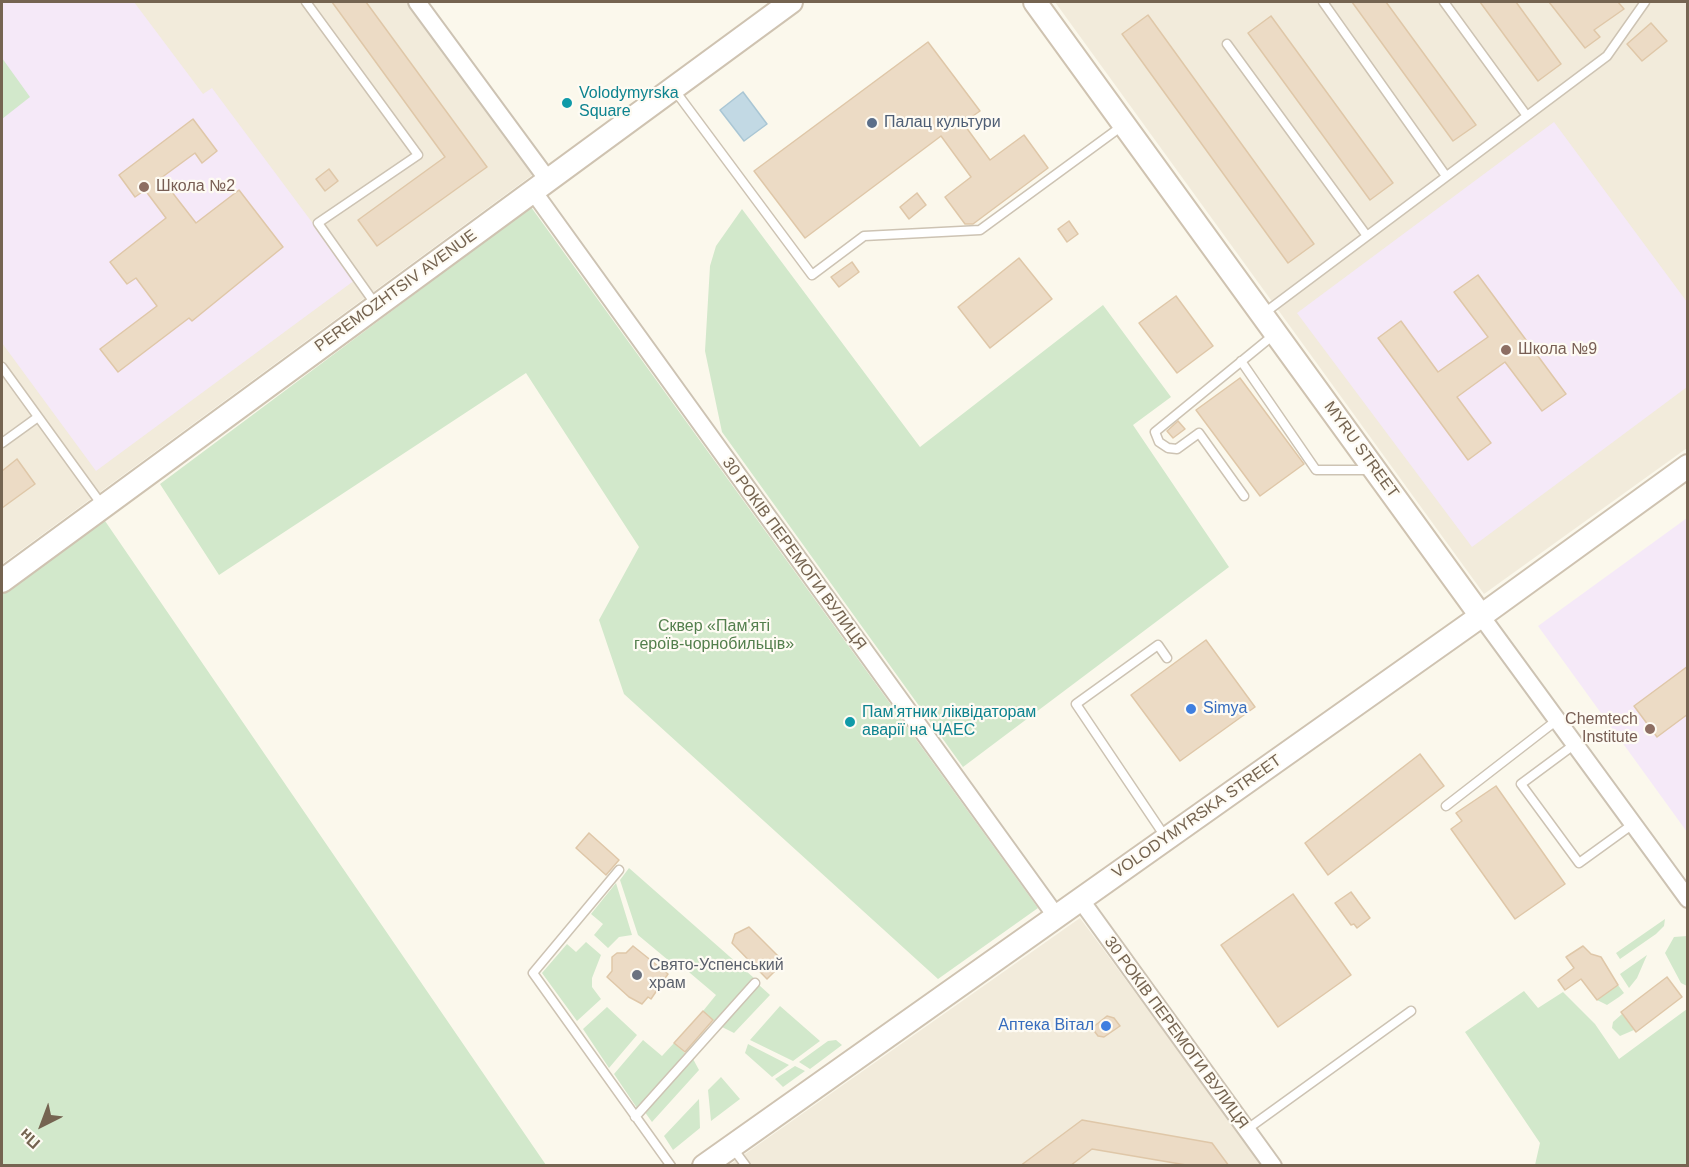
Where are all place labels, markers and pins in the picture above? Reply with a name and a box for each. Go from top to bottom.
place label: Volodymyrska Square [579,84,679,122]
marker: Volodymyrska Square [560,96,574,110]
place label: Палац культури [884,113,1001,133]
marker: Палац культури [865,116,879,130]
place label: Школа №2 [156,177,235,197]
marker: Школа №2 [137,180,151,194]
place label: Школа №9 [1518,340,1597,360]
marker: Школа №9 [1499,343,1513,357]
place label: Simya [1203,699,1247,719]
marker: Simya [1184,702,1198,716]
place label: Пам'ятник ліквідаторам аварії на ЧАЕС [862,703,1036,741]
place label: Chemtech Institute [1565,710,1638,748]
marker: Пам'ятник ліквідаторам аварії на ЧАЕС [843,715,857,729]
marker: Chemtech Institute [1643,722,1657,736]
place label: Свято-Успенський храм [649,956,784,994]
marker: Свято-Успенський храм [630,968,644,982]
place label: Аптека Вітал [998,1016,1094,1036]
marker: Аптека Вітал [1099,1019,1113,1033]

